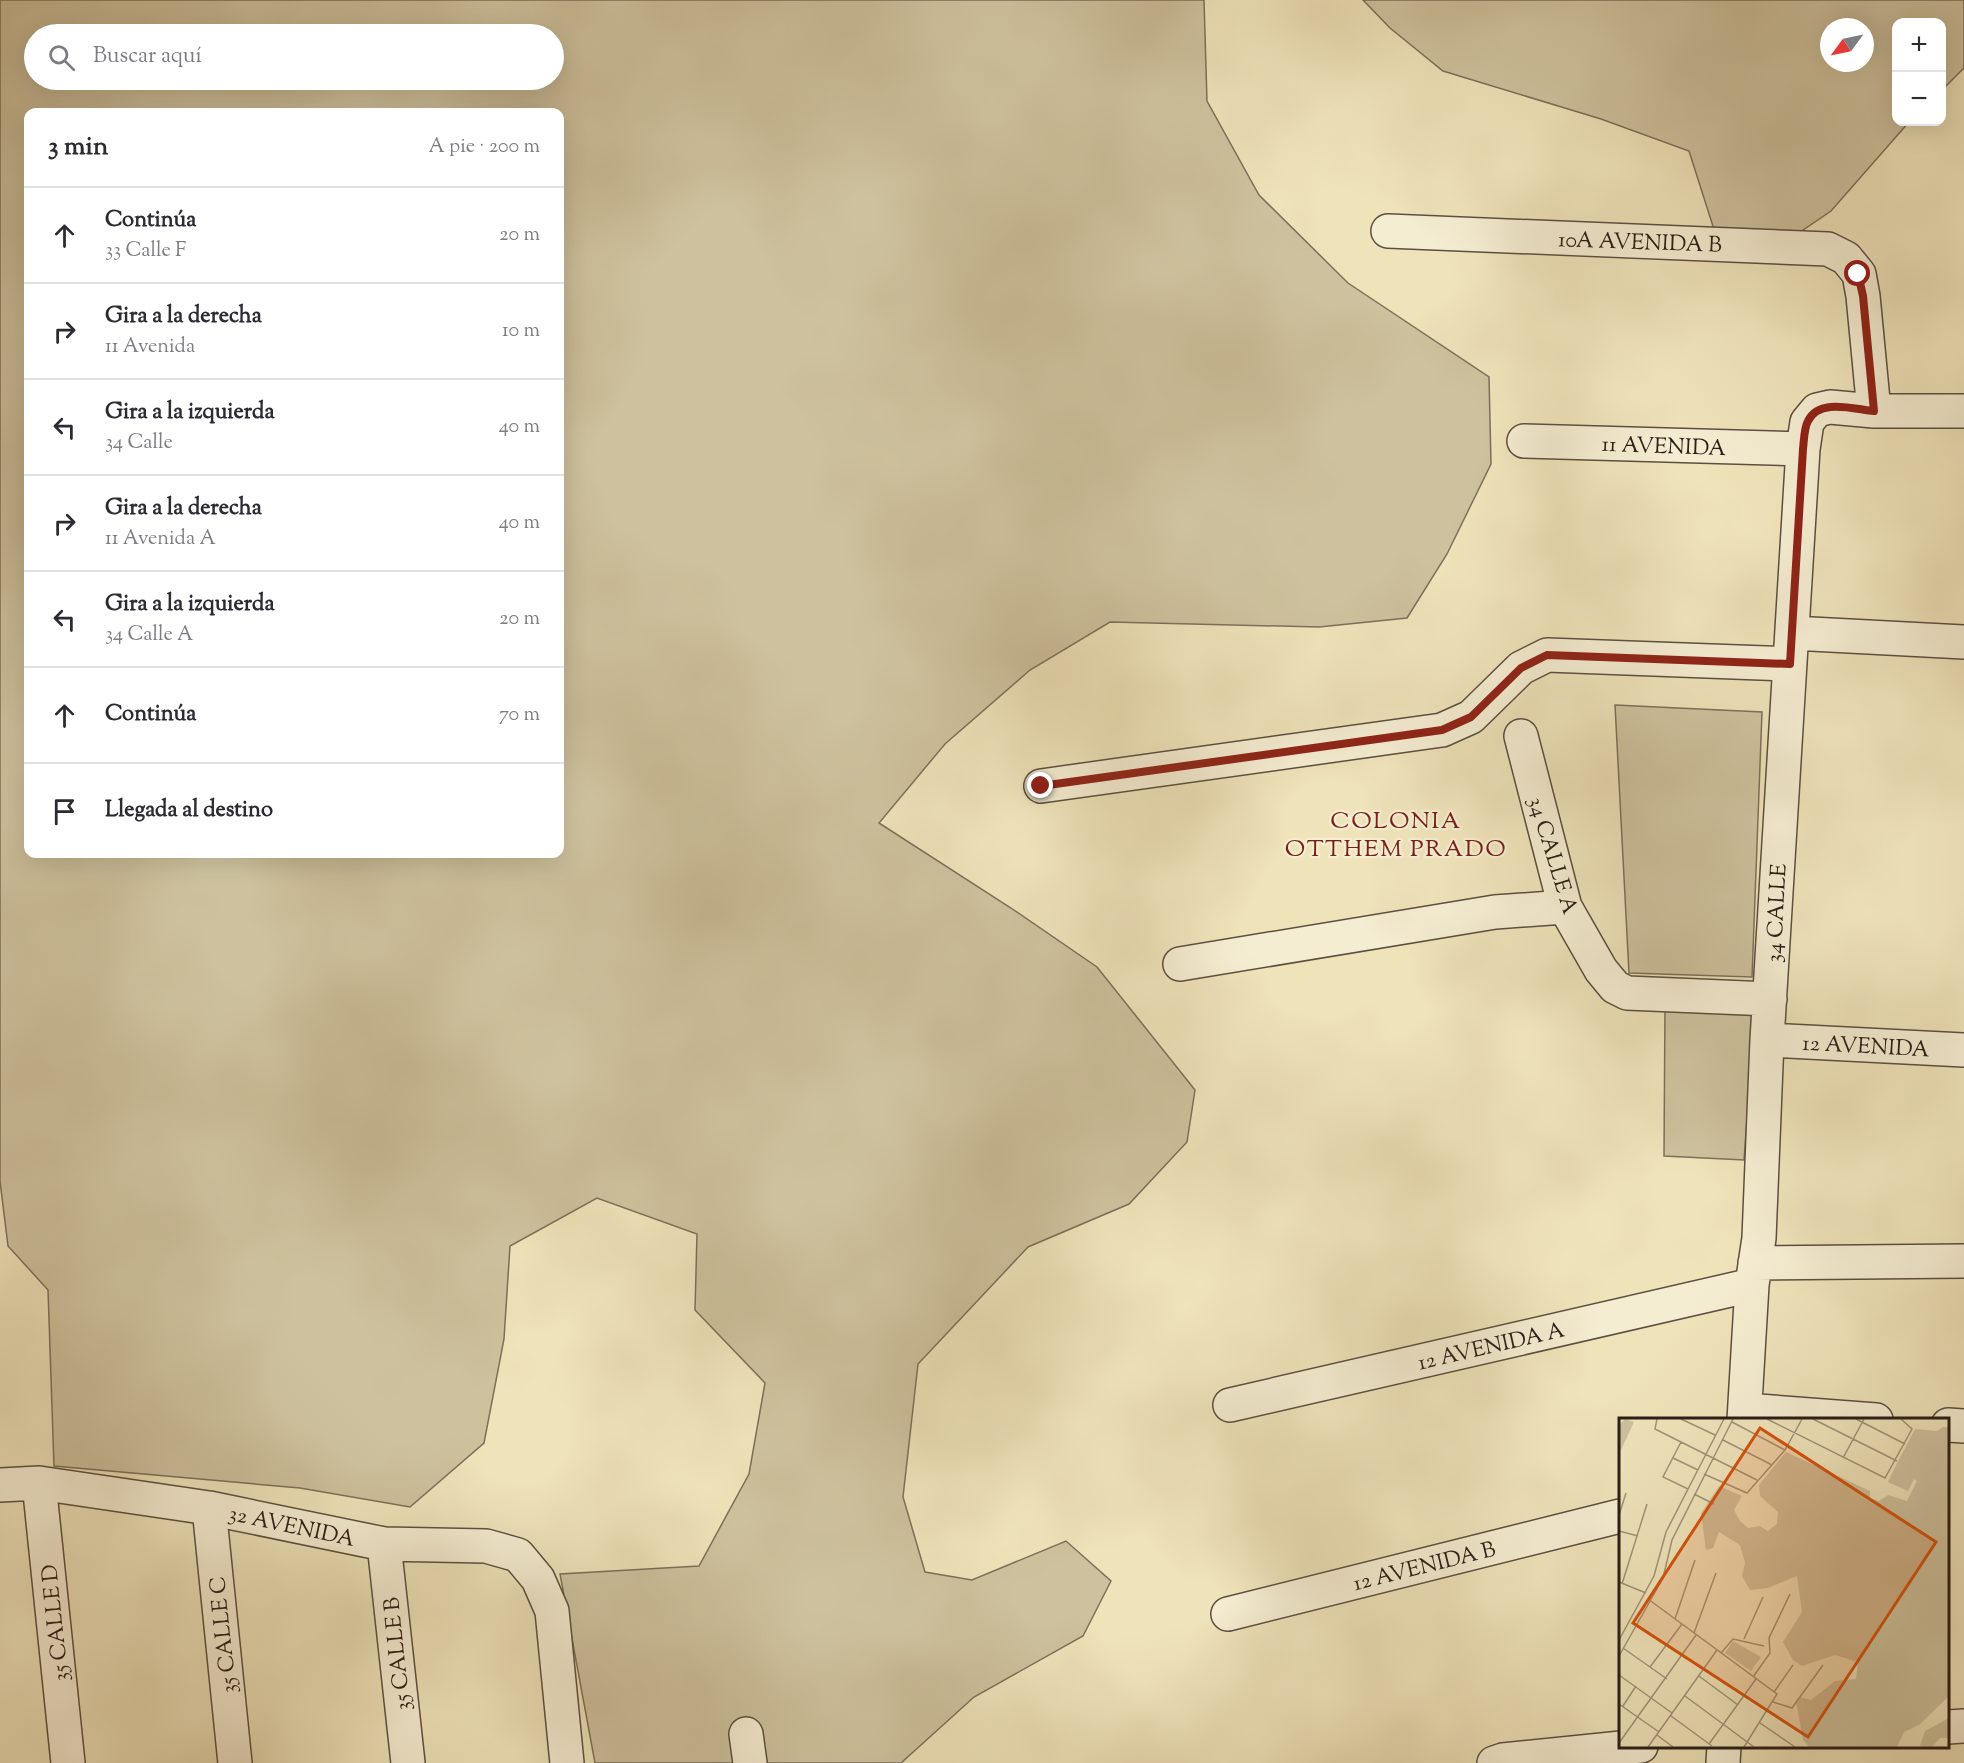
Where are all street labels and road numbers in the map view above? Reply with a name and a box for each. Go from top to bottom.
street label: 10A AVENIDA B [1558,225,1722,263]
street label: 11 AVENIDA [1601,430,1727,466]
street label: 34 CALLE A [1518,793,1584,919]
street label: 34 CALLE [1759,863,1797,963]
street label: 12 AVENIDA [1801,1029,1930,1067]
street label: 12 AVENIDA A [1415,1315,1568,1380]
street label: 32 AVENIDA [225,1499,358,1557]
street label: 12 AVENIDA B [1350,1535,1499,1601]
street label: 35 CALLE D [35,1562,79,1683]
street label: 35 CALLE C [203,1574,247,1695]
street label: 35 CALLE B [377,1595,421,1712]

